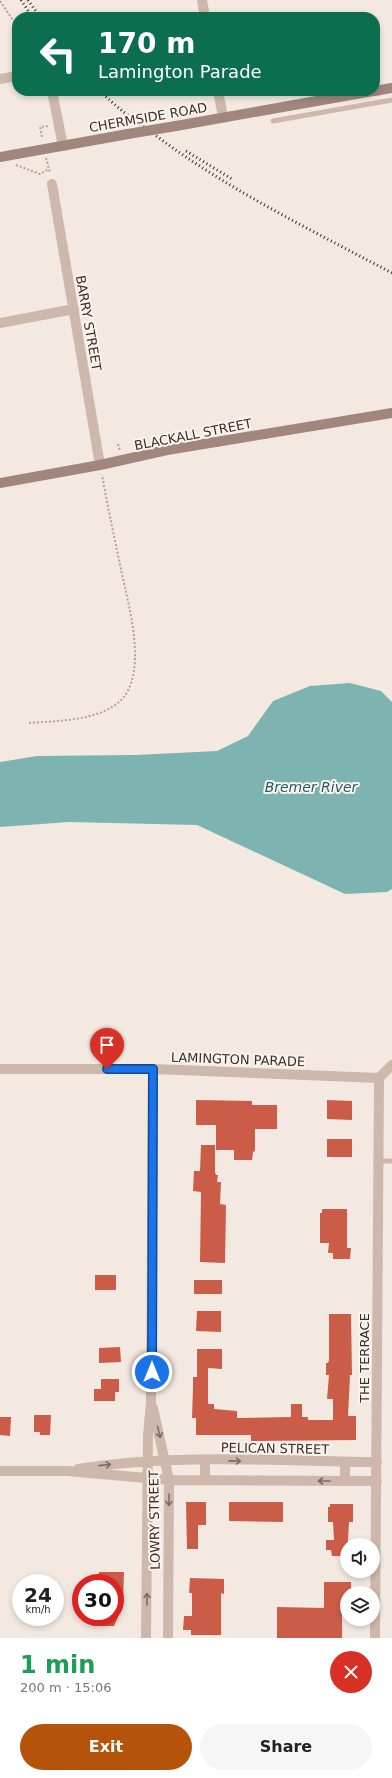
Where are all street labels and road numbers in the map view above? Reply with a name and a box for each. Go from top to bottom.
street label: CHERMSIDE ROAD [88,100,208,135]
street label: BARRY STREET [73,274,104,372]
street label: BLACKALL STREET [133,416,253,453]
street label: LAMINGTON PARADE [171,1050,305,1069]
street label: THE TERRACE [357,1313,372,1404]
street label: PELICAN STREET [221,1440,329,1457]
street label: LOWRY STREET [146,1470,163,1570]

